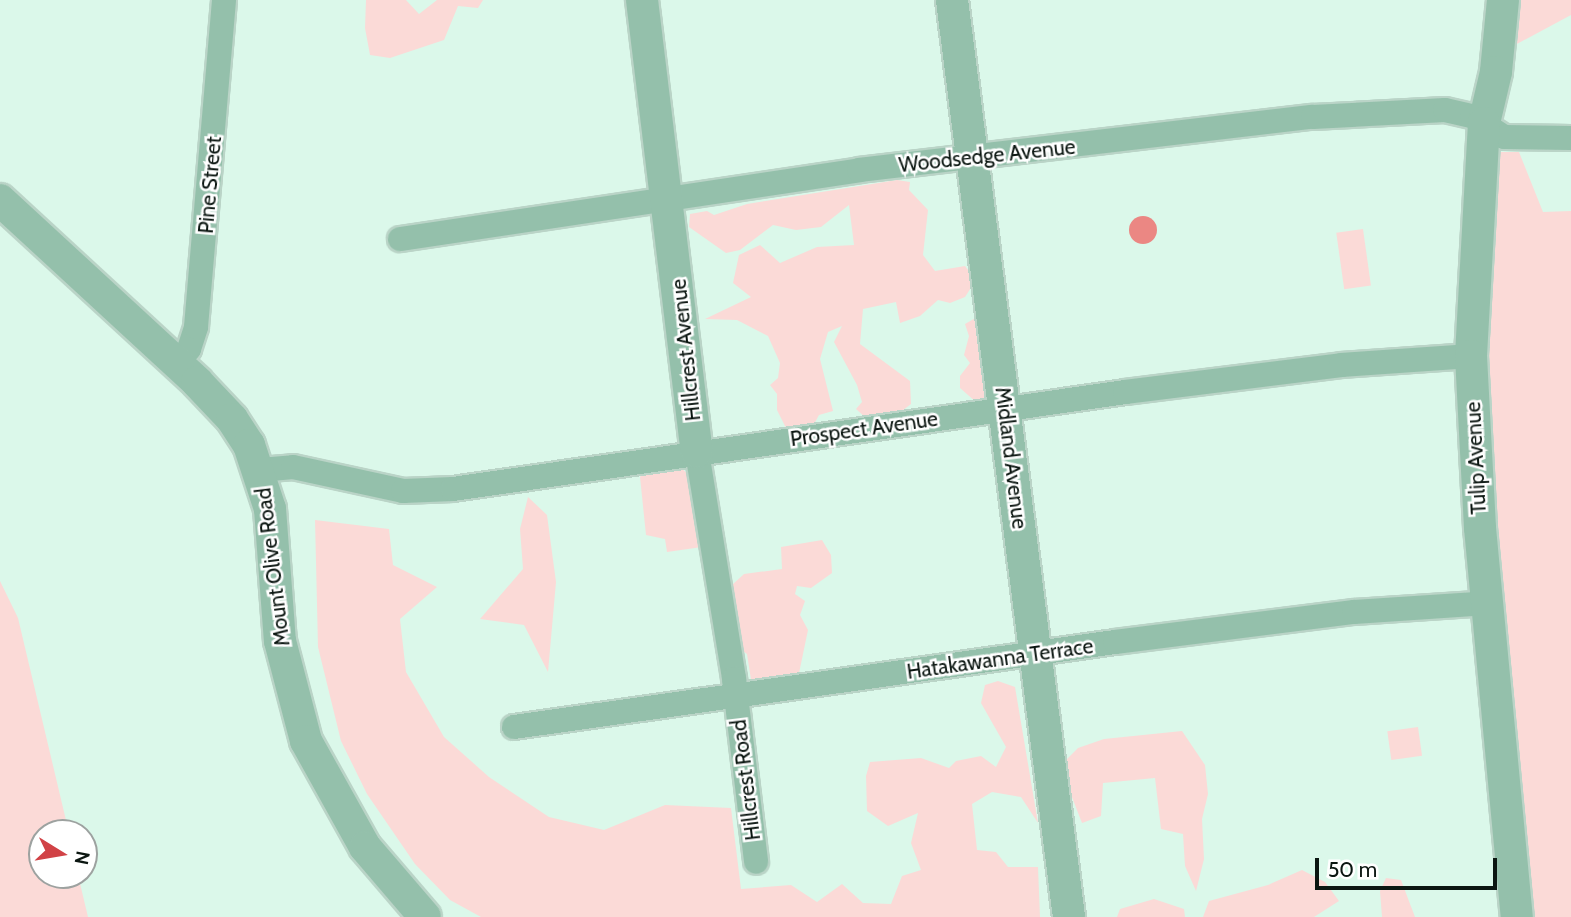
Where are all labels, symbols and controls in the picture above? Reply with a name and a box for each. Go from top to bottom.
street label: Woodsedge Avenue [897,134,1077,178]
street label: Pine Street [193,135,227,235]
street label: Hillcrest Avenue [666,278,706,422]
street label: Midland Avenue [990,386,1032,530]
street label: Tulip Avenue [1460,401,1492,515]
street label: Prospect Avenue [789,406,939,452]
street label: Mount Olive Road [251,486,295,648]
street label: Hatakawanna Terrace [905,633,1095,685]
street label: Hillcrest Road [726,718,766,842]
north arrow [28,819,98,889]
scale bar [1319,844,1501,888]
text: N [70,849,95,867]
text: 50 m [1328,857,1377,882]

